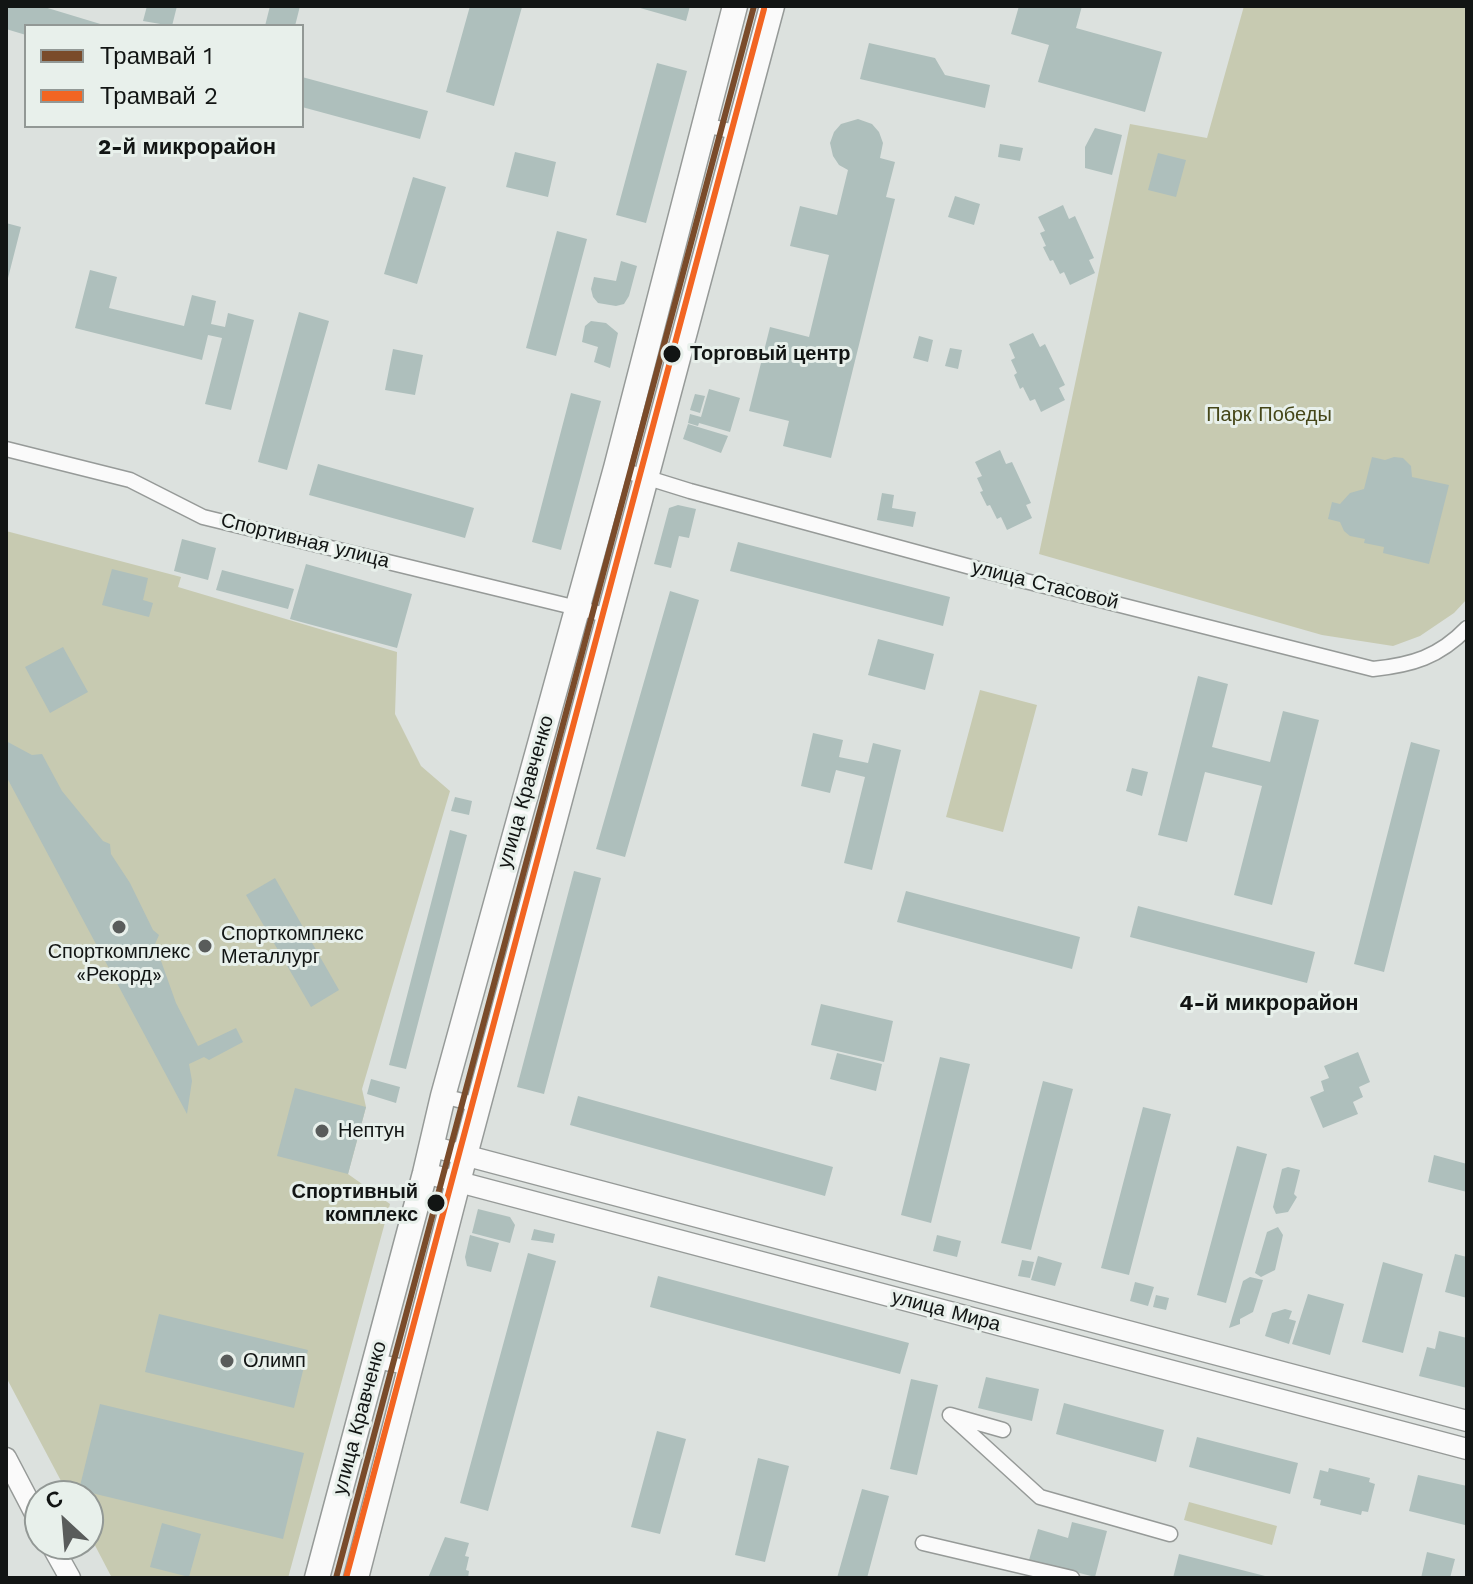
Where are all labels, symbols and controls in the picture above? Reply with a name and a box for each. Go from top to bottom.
legend [24,24,304,128]
text: Трамвай 1 [100,42,213,70]
text: Трамвай 2 [100,82,218,110]
district label: 2-й микрорайон [98,135,276,161]
place label: Торговый центр [690,342,851,366]
marker: Торговый центр [661,343,683,365]
park label: Парк Победы [1206,403,1332,427]
street label: Спортивная улица [218,508,392,574]
street label: улица Стасовой [969,555,1121,615]
street label: улица Кравченко [493,713,559,871]
marker: Спорткомплекс «Рекорд» [110,918,128,936]
place label: Спорткомплекс Металлург [221,922,364,969]
marker: Спорткомплекс Металлург [196,937,214,955]
place label: Спорткомплекс «Рекорд» [48,940,190,987]
district label: 4-й микрорайон [1179,991,1359,1017]
place label: Нептун [338,1119,405,1143]
marker: Нептун [313,1122,331,1140]
place label: Спортивный комплекс [291,1180,418,1227]
marker: Спортивный комплекс [425,1192,447,1214]
street label: улица Мира [889,1285,1003,1337]
street label: улица Кравченко [328,1339,392,1497]
place label: Олимп [243,1349,306,1373]
marker: Олимп [218,1352,236,1370]
north arrow [24,1480,104,1560]
text: С [42,1485,67,1514]

